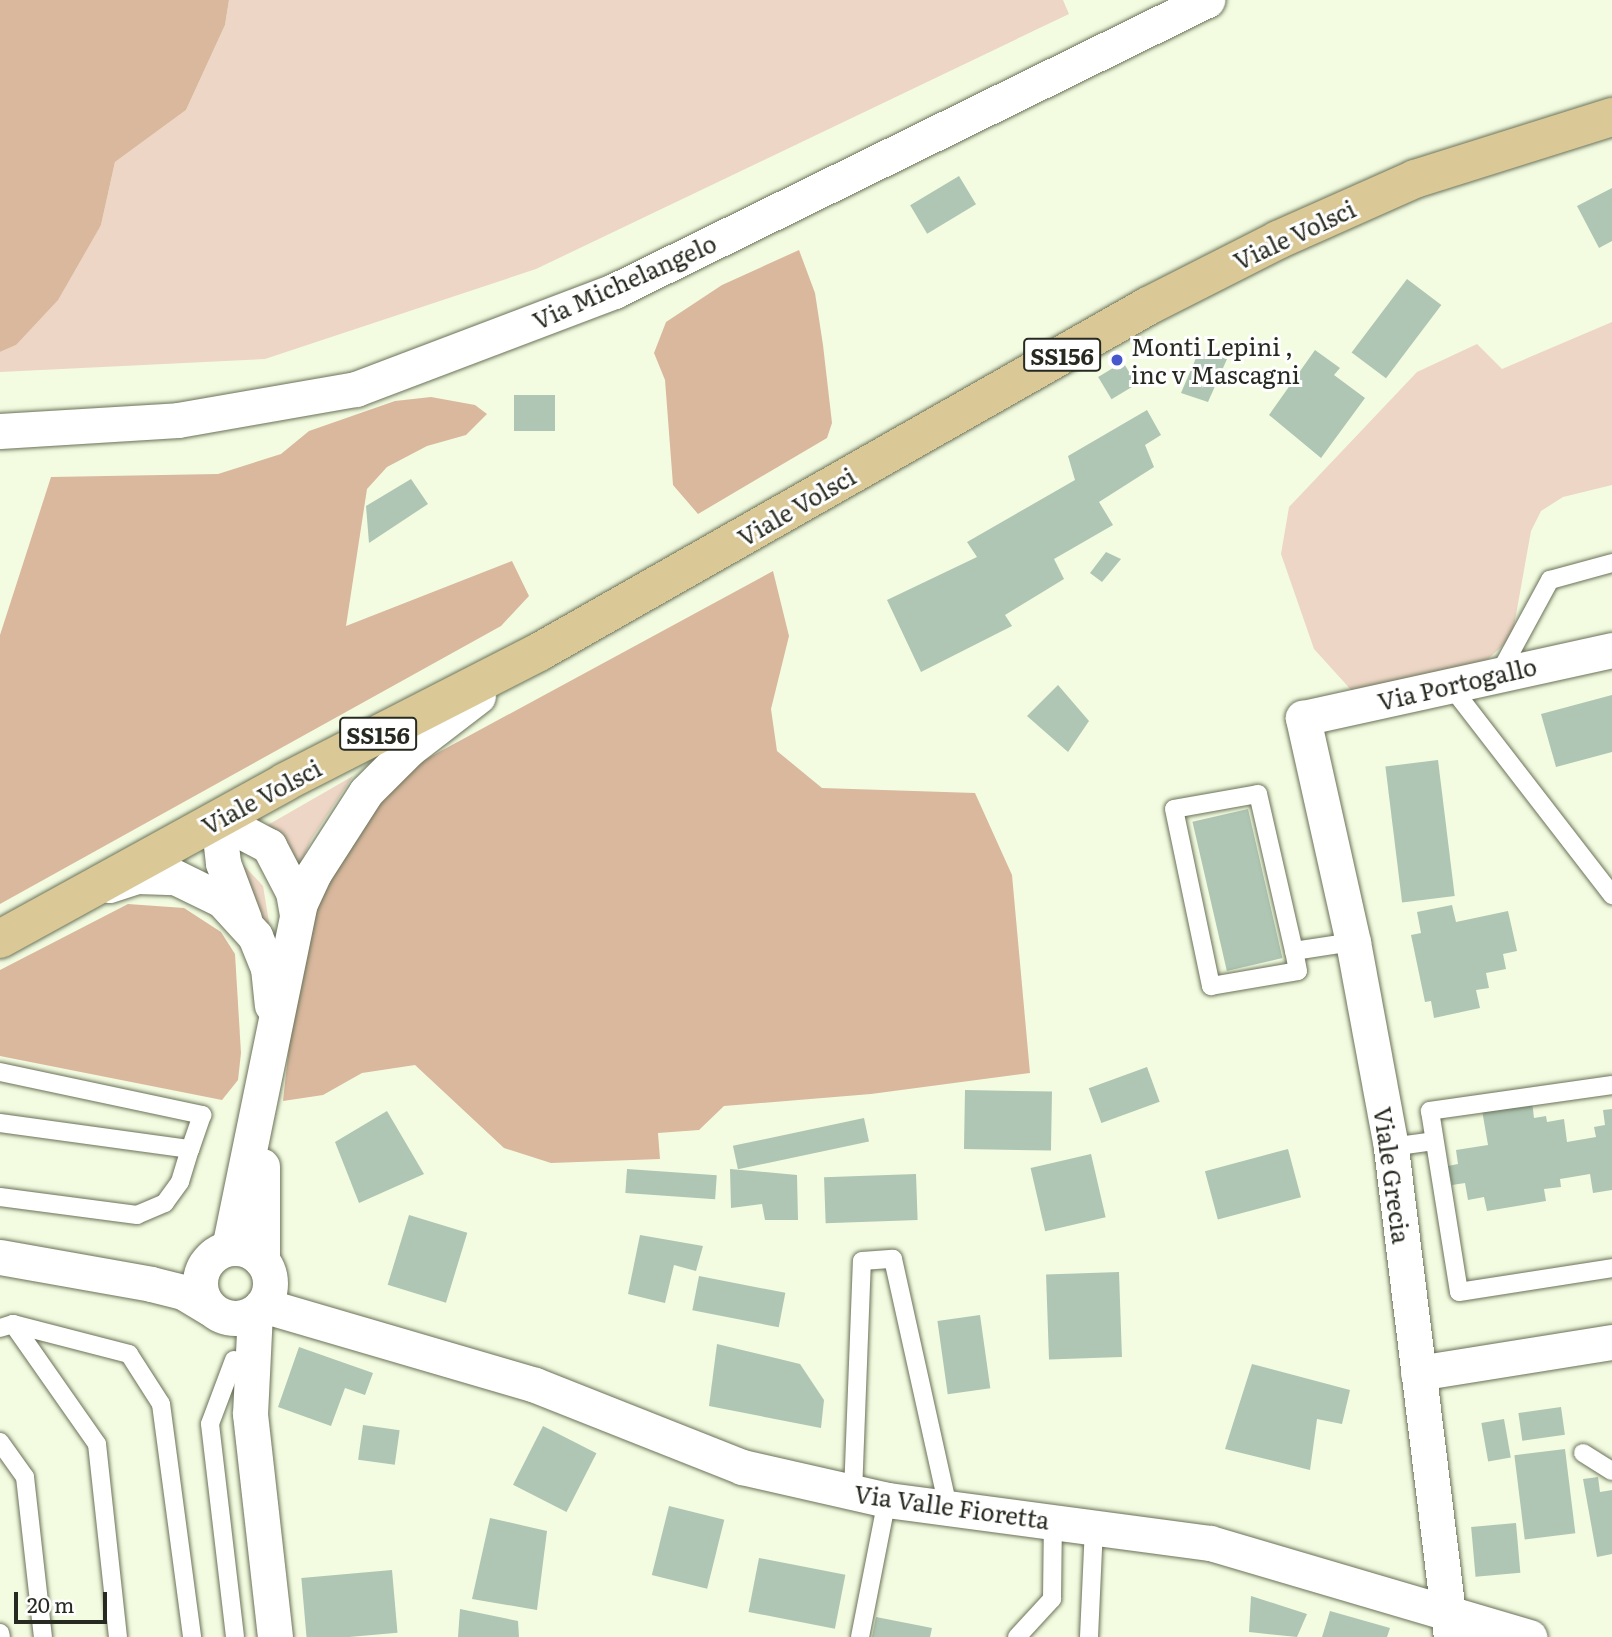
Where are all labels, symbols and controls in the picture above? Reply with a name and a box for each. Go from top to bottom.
street label: Viale Volsci [1228,193,1360,275]
street label: Via Michelangelo [528,228,720,334]
place label: Monti Lepini , inc v Mascagni [1131,332,1300,388]
road number: SS156 [1022,336,1102,374]
marker: Monti Lepini , inc v Mascagni [1109,352,1125,368]
street label: Viale Volsci [732,461,860,551]
street label: Via Portogallo [1375,651,1539,715]
road number: SS156 [338,714,418,754]
street label: Viale Volsci [196,752,326,840]
street label: Viale Grecia [1369,1105,1417,1245]
street label: Via Valle Fioretta [852,1478,1052,1534]
scale bar [18,1578,110,1622]
text: 20 m [27,1588,74,1619]

